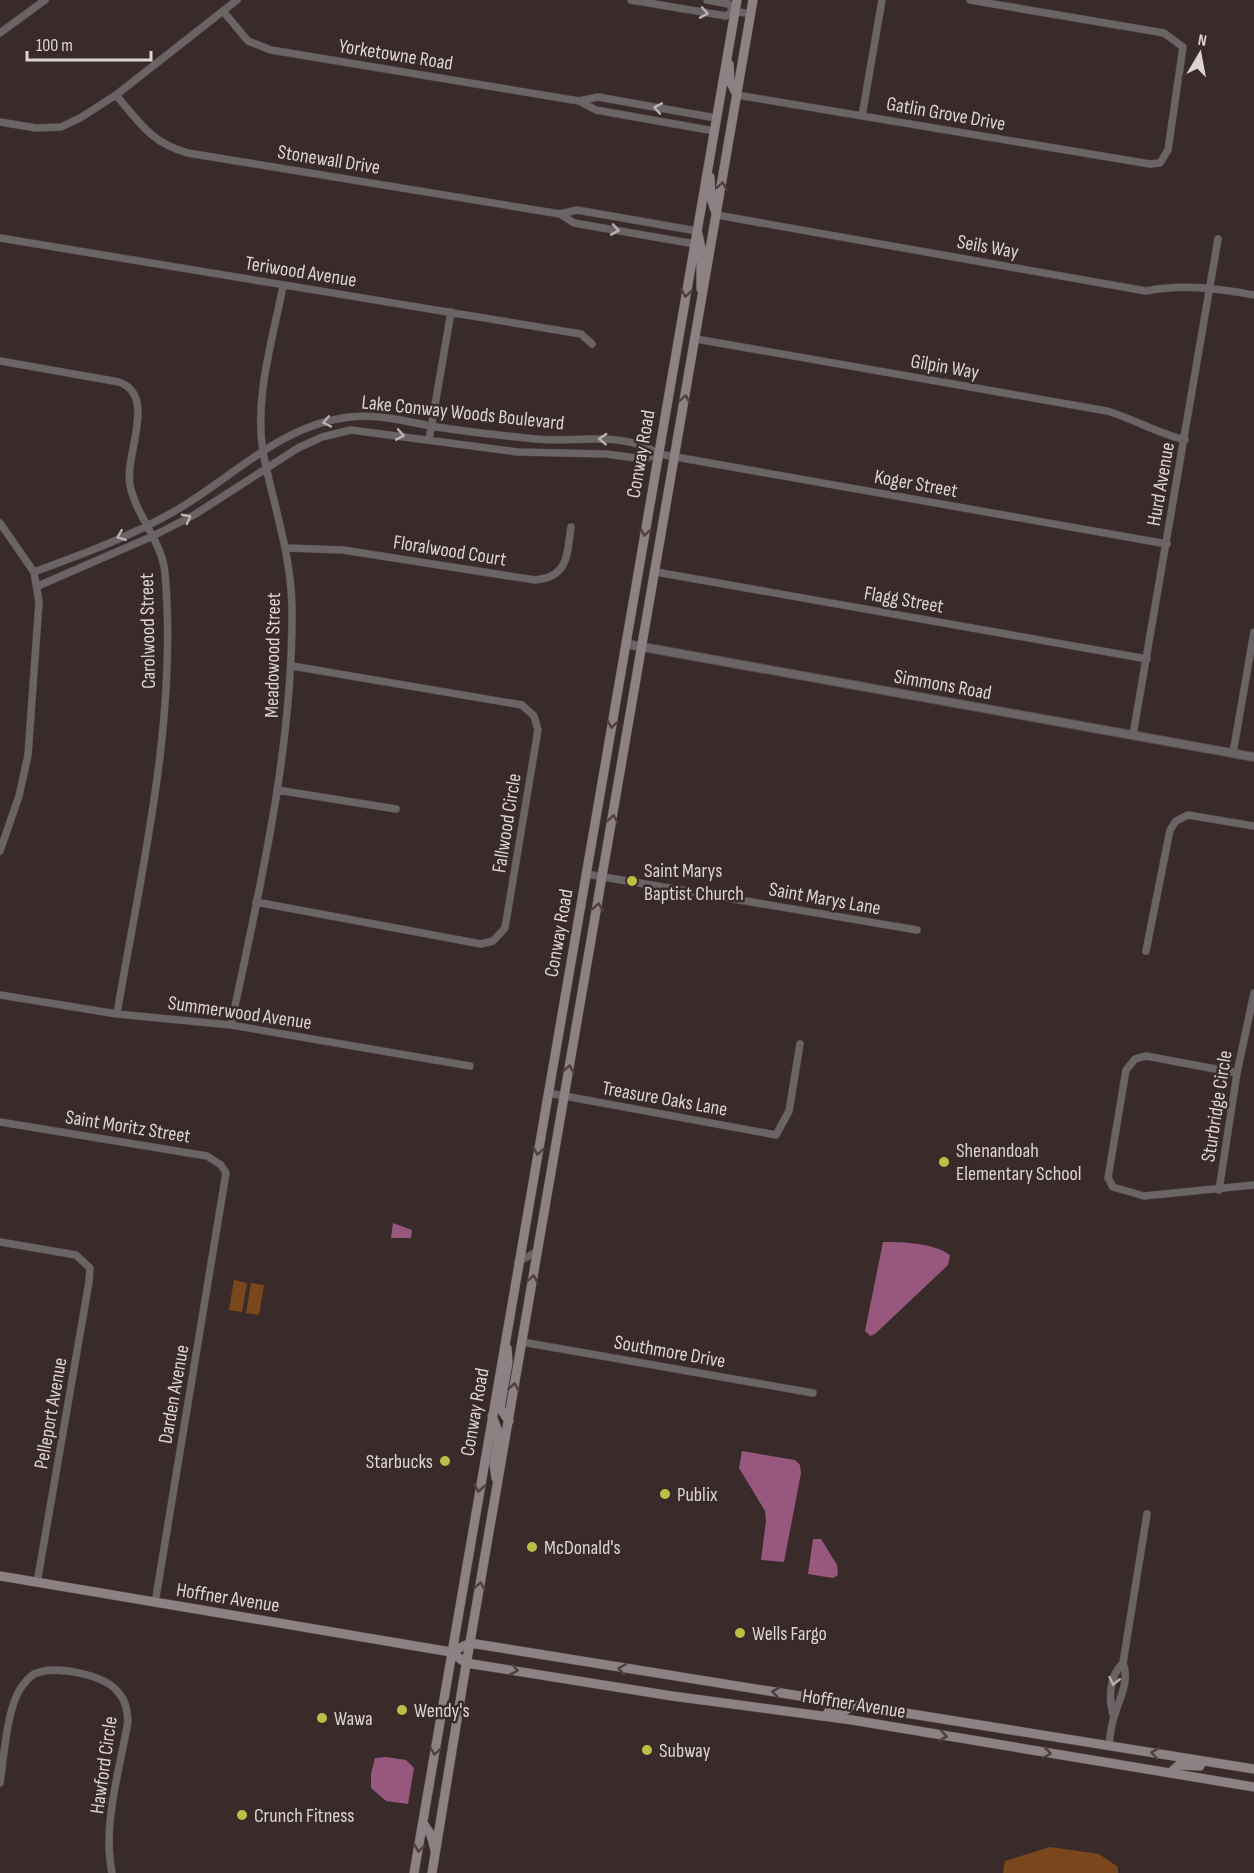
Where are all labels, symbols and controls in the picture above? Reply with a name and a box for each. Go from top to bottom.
one-way arrow [699,6,709,19]
scale bar [27,24,152,62]
north arrow [1170,24,1230,84]
text: N [1196,31,1208,51]
street label: Yorketowne Road [337,34,455,76]
text: 100 m [36,35,73,56]
street label: Gatlin Grove Drive [884,92,1007,136]
one-way arrow [654,102,663,114]
street label: Stonewall Drive [276,140,382,180]
one-way arrow [715,181,728,191]
one-way arrow [609,223,619,236]
street label: Seils Way [955,230,1021,264]
street label: Teriwood Avenue [243,251,358,293]
one-way arrow [680,288,693,298]
street label: Gilpin Way [909,349,981,385]
street label: Lake Conway Woods Boulevard [360,390,565,436]
one-way arrow [679,394,691,404]
street label: Conway Road [621,408,661,500]
one-way arrow [322,414,332,427]
one-way arrow [395,428,405,441]
one-way arrow [599,433,608,446]
street label: Hurd Avenue [1142,441,1180,528]
street label: Koger Street [872,465,959,503]
one-way arrow [181,514,191,525]
one-way arrow [639,527,652,537]
one-way arrow [116,529,127,541]
street label: Floralwood Court [392,530,508,572]
street label: Carolwood Street [135,573,161,689]
street label: Flagg Street [862,581,945,619]
street label: Meadowood Street [260,592,286,718]
street label: Simmons Road [892,665,993,705]
one-way arrow [606,719,619,729]
street label: Fallwood Circle [487,772,527,875]
one-way arrow [606,815,619,825]
place label: Saint Marys Baptist Church [644,859,744,906]
marker: Saint Marys Baptist Church [625,874,639,888]
street label: Saint Marys Lane [767,877,883,921]
street label: Conway Road [539,887,579,979]
one-way arrow [591,902,604,912]
street label: Summerwood Avenue [166,991,313,1035]
street label: Sturbridge Circle [1196,1049,1238,1164]
one-way arrow [563,1064,575,1074]
street label: Treasure Oaks Lane [600,1076,729,1122]
street label: Saint Moritz Street [64,1105,192,1149]
place label: Shenandoah Elementary School [956,1139,1082,1186]
one-way arrow [532,1146,545,1156]
marker: Shenandoah Elementary School [937,1155,951,1169]
one-way arrow [526,1275,539,1285]
street label: Southmore Drive [612,1330,727,1374]
street label: Darden Avenue [153,1343,194,1445]
street label: Pelleport Avenue [29,1356,73,1471]
street label: Conway Road [455,1366,495,1458]
one-way arrow [508,1383,520,1392]
place label: Starbucks [366,1450,433,1474]
marker: Starbucks [438,1454,452,1468]
one-way arrow [474,1483,486,1493]
place label: Publix [677,1483,718,1507]
marker: Publix [658,1487,672,1501]
place label: McDonald's [544,1536,621,1560]
marker: McDonald's [525,1540,539,1554]
street label: Hoffner Avenue [174,1578,281,1618]
one-way arrow [473,1581,485,1590]
place label: Wells Fargo [752,1622,827,1646]
marker: Wells Fargo [733,1626,747,1640]
one-way arrow [509,1663,519,1676]
one-way arrow [617,1663,627,1676]
one-way arrow [1108,1676,1121,1686]
street label: Hoffner Avenue [800,1684,907,1724]
one-way arrow [771,1687,780,1699]
place label: Wendy's [414,1699,470,1723]
marker: Wendy's [395,1703,409,1717]
place label: Wawa [334,1707,373,1731]
marker: Wawa [315,1711,329,1725]
street label: Hawford Circle [85,1715,123,1815]
one-way arrow [937,1729,947,1742]
place label: Subway [659,1739,711,1763]
marker: Subway [640,1743,654,1757]
one-way arrow [429,1746,441,1755]
one-way arrow [1041,1746,1051,1759]
one-way arrow [1150,1747,1159,1759]
place label: Crunch Fitness [254,1804,354,1828]
marker: Crunch Fitness [235,1808,249,1822]
one-way arrow [413,1843,425,1852]

